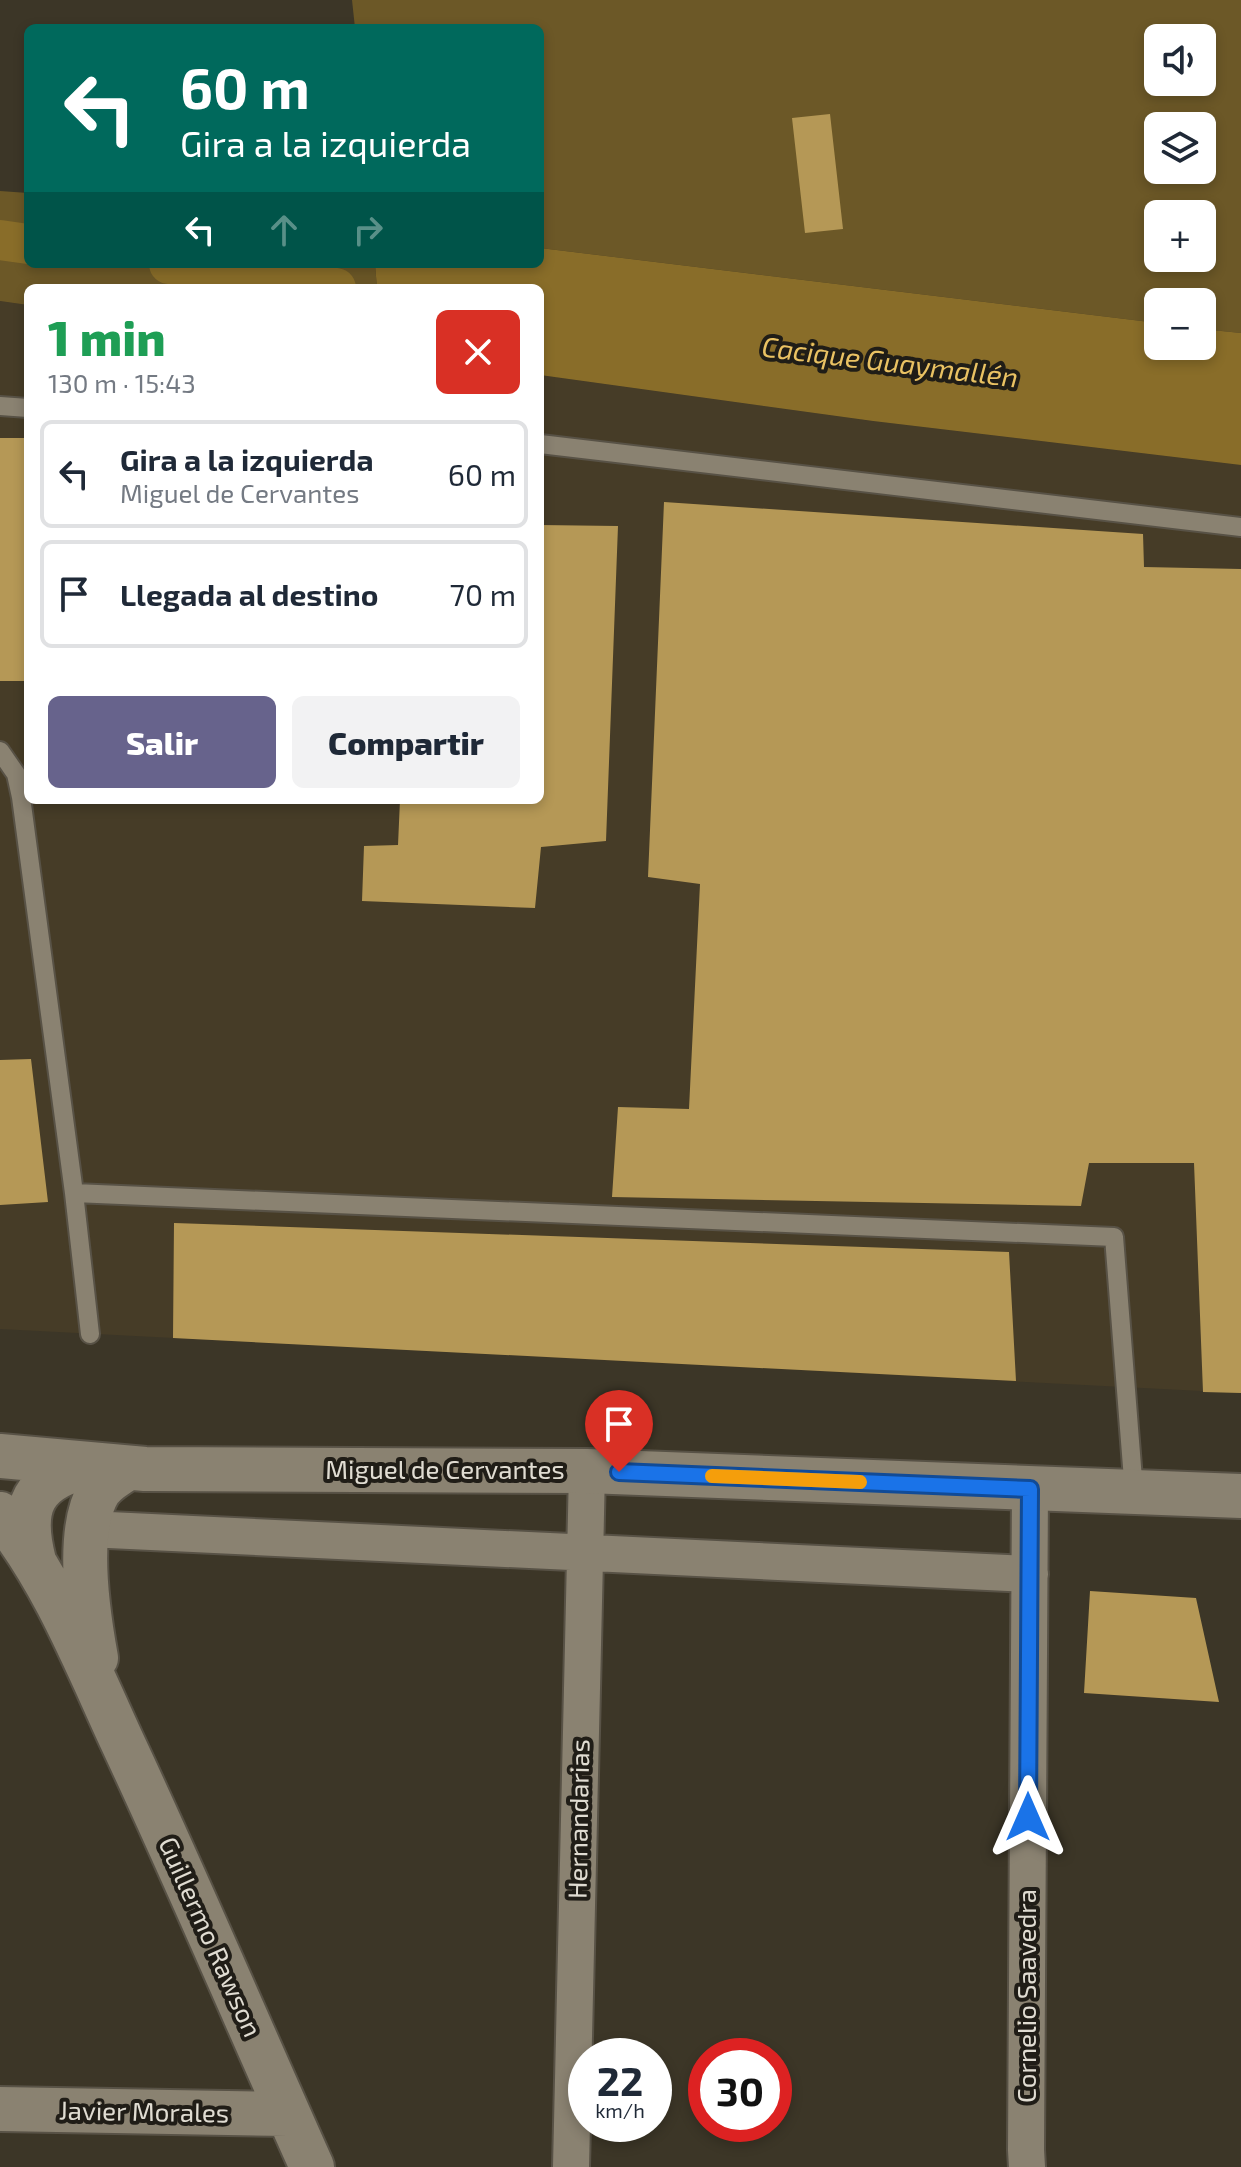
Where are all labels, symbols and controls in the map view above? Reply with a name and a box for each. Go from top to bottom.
map controls [1144,24,1216,360]
button: sound [1144,24,1216,96]
text: 60 m [180,53,310,120]
icon: left [48,56,152,160]
button: layers [1144,112,1216,184]
text: Gira a la izquierda [180,121,471,164]
button: + [1144,200,1216,272]
icon: left [178,208,222,252]
icon: ahead [262,208,306,252]
icon: right [346,208,390,252]
button: − [1144,288,1216,360]
text: 1 min [48,308,166,366]
button: close [436,310,520,394]
water label: Cacique Guaymallén [760,328,1020,394]
text: 130 m · 15:43 [48,367,196,398]
text: Gira a la izquierda [120,441,374,477]
icon: left [52,452,96,496]
text: 60 m [448,456,516,492]
text: Miguel de Cervantes [120,477,359,508]
icon: arrive [52,572,96,616]
text: Llegada al destino [120,576,379,612]
text: 70 m [450,576,516,612]
button: Salir [48,696,276,788]
button: Compartir [292,696,520,788]
pin [585,1390,653,1472]
icon: arrive [597,1402,641,1446]
street label: Miguel de Cervantes [325,1453,565,1484]
street label: Hernandarias [561,1739,594,1899]
position arrow [986,1775,1070,1859]
street label: Guillermo Rawson [153,1832,269,2041]
street label: Cornelio Saavedra [1010,1889,1041,2103]
speed limit sign: 30 [688,2038,792,2142]
text: 22 [597,2056,643,2104]
street label: Javier Morales [59,2094,229,2127]
text: km/h [595,2098,645,2122]

